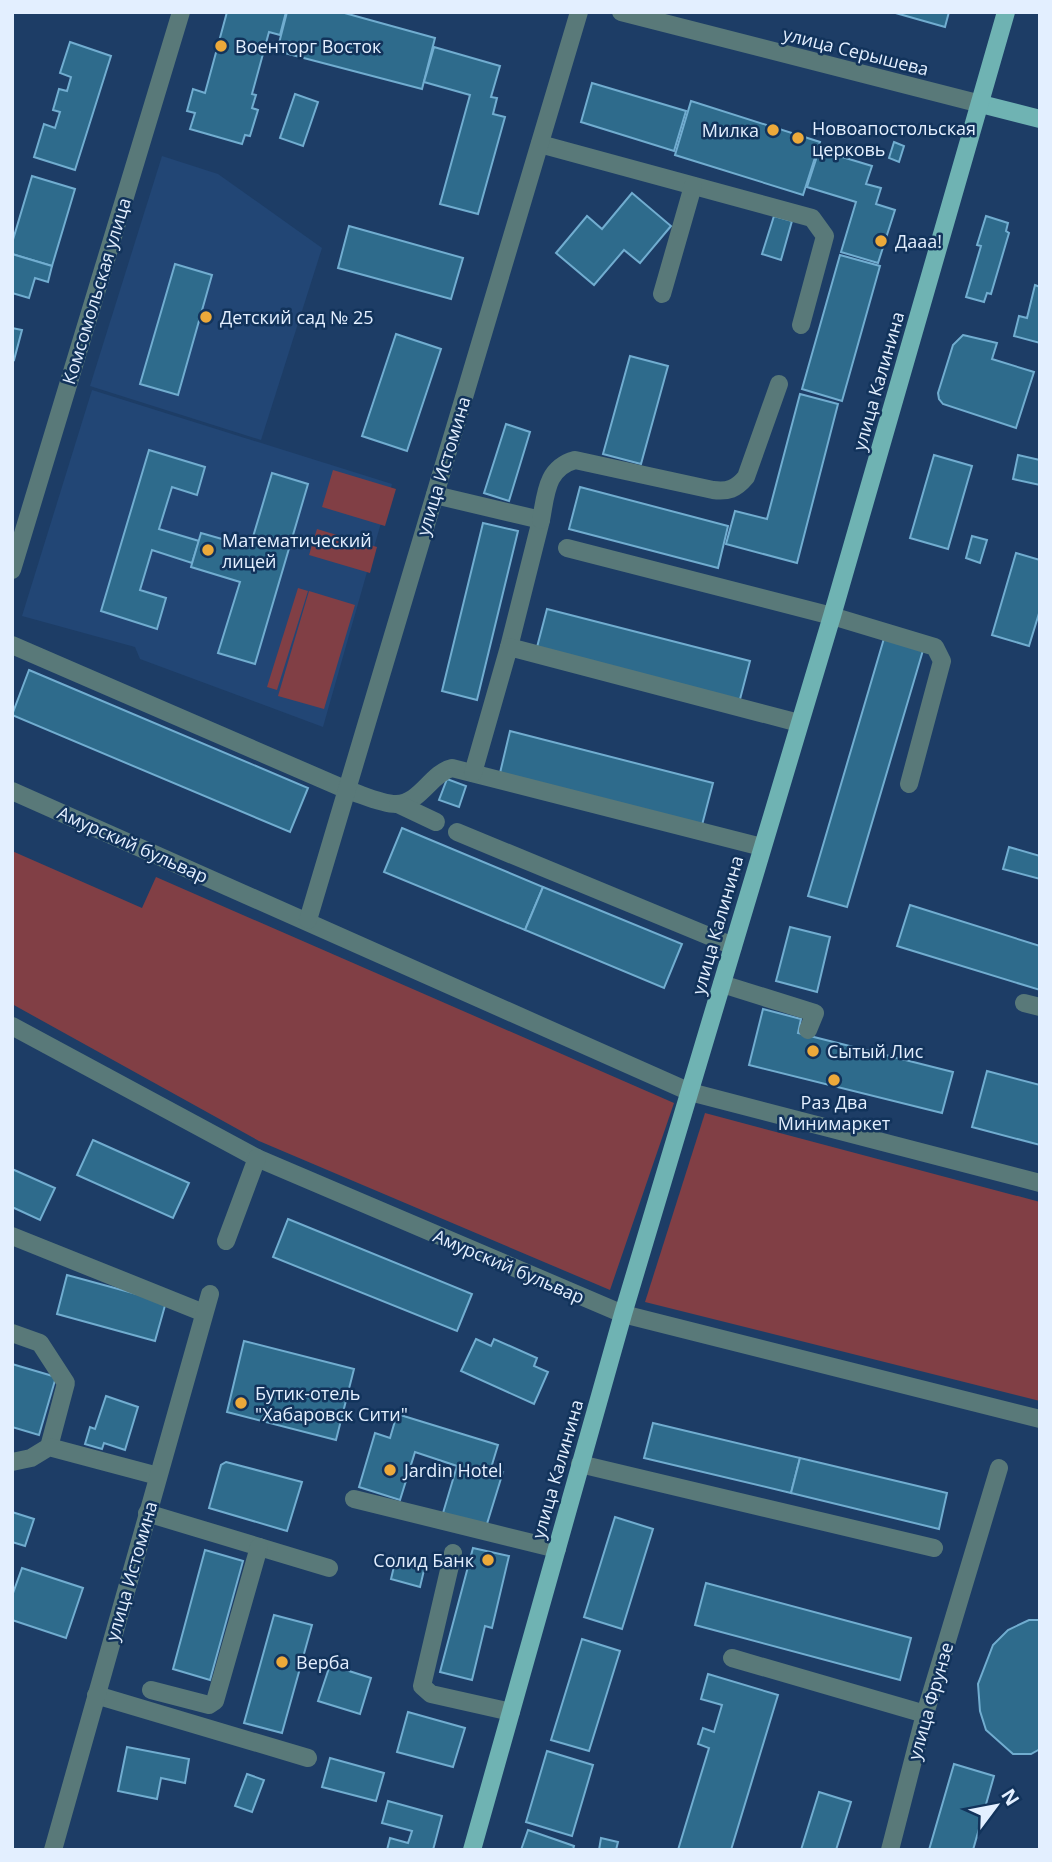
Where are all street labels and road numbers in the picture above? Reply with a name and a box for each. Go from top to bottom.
street label: улица Серышева [781,21,931,81]
street label: Комсомольская улица [56,195,136,387]
street label: улица Калинина [847,309,909,453]
street label: улица Истомина [410,393,476,539]
street label: Амурский бульвар [54,800,212,888]
street label: улица Калинина [686,853,748,997]
street label: Амурский бульвар [430,1223,588,1309]
street label: улица Калинина [526,1397,588,1541]
street label: улица Истомина [100,1498,162,1644]
street label: улица Фрунзе [902,1639,958,1763]

